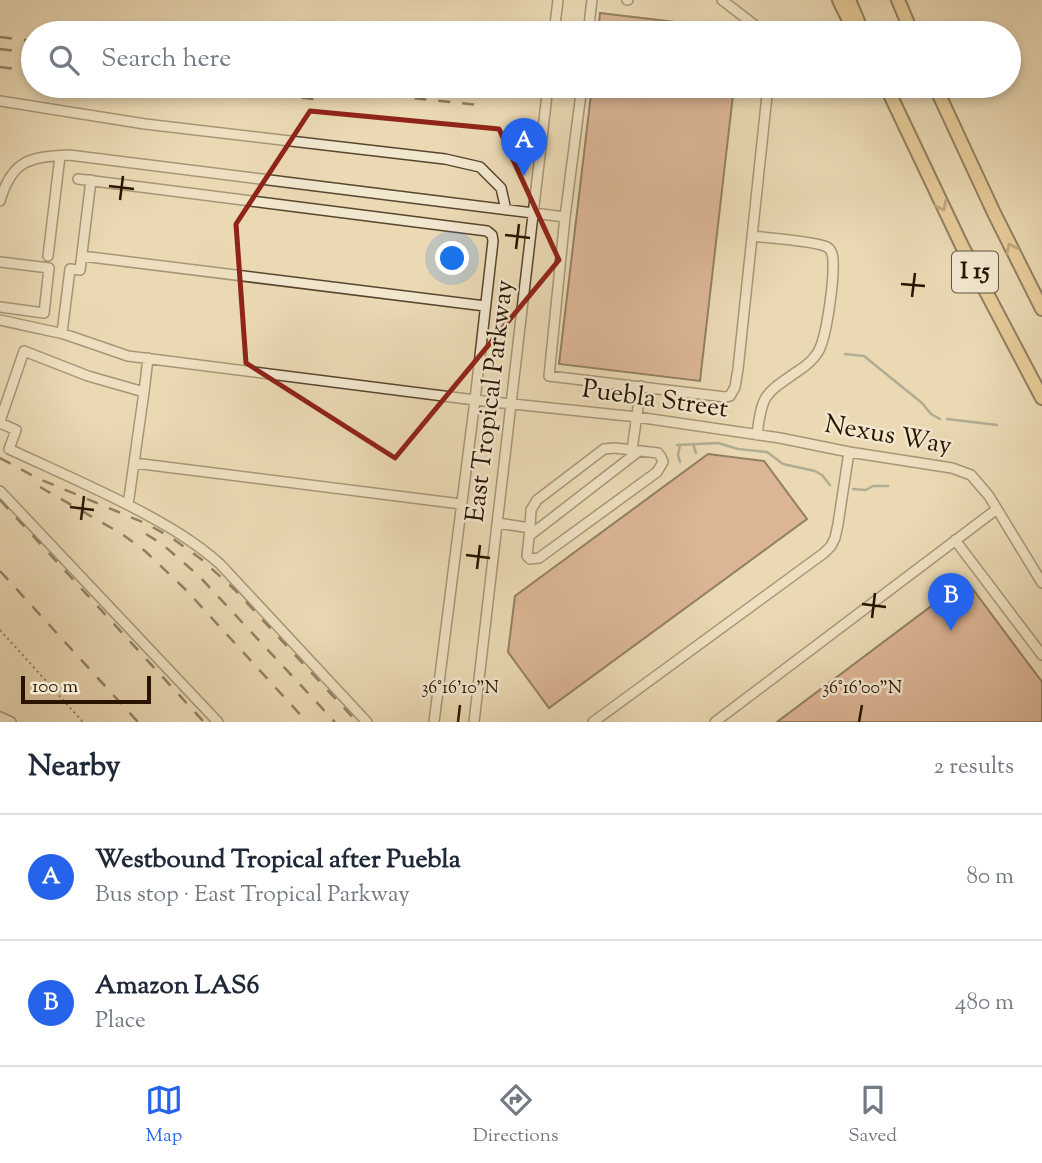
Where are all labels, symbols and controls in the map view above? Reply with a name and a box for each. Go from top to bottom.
search box [21,21,1021,98]
icon: search [45,41,83,79]
text: Search here [101,41,231,78]
pin: A [501,118,547,176]
one-way arrow [934,199,948,211]
your location [435,241,469,275]
one-way arrow [1005,243,1019,255]
road number: I 15 [952,251,998,292]
street label: East Tropical Parkway [458,278,524,524]
street label: Puebla Street [580,371,731,429]
street label: Nexus Way [821,407,955,465]
pin: B [928,573,974,631]
scale bar [21,673,150,705]
text: 100 m [32,674,78,701]
text: 36°16'10"N [421,676,499,702]
text: 36°16'00"N [822,676,902,702]
text: Nearby [28,746,120,789]
text: 2 results [934,751,1014,784]
text: Westbound Tropical after Puebla [95,842,461,879]
text: A [42,861,60,894]
text: 80 m [966,861,1014,894]
text: Bus stop · East Tropical Parkway [95,879,410,912]
text: Amazon LAS6 [95,968,259,1005]
text: B [44,987,58,1020]
text: 480 m [955,987,1014,1020]
text: Place [95,1005,146,1038]
tab: Map [145,1081,183,1150]
tab: Directions [473,1081,558,1150]
tab: Saved [848,1081,897,1150]

